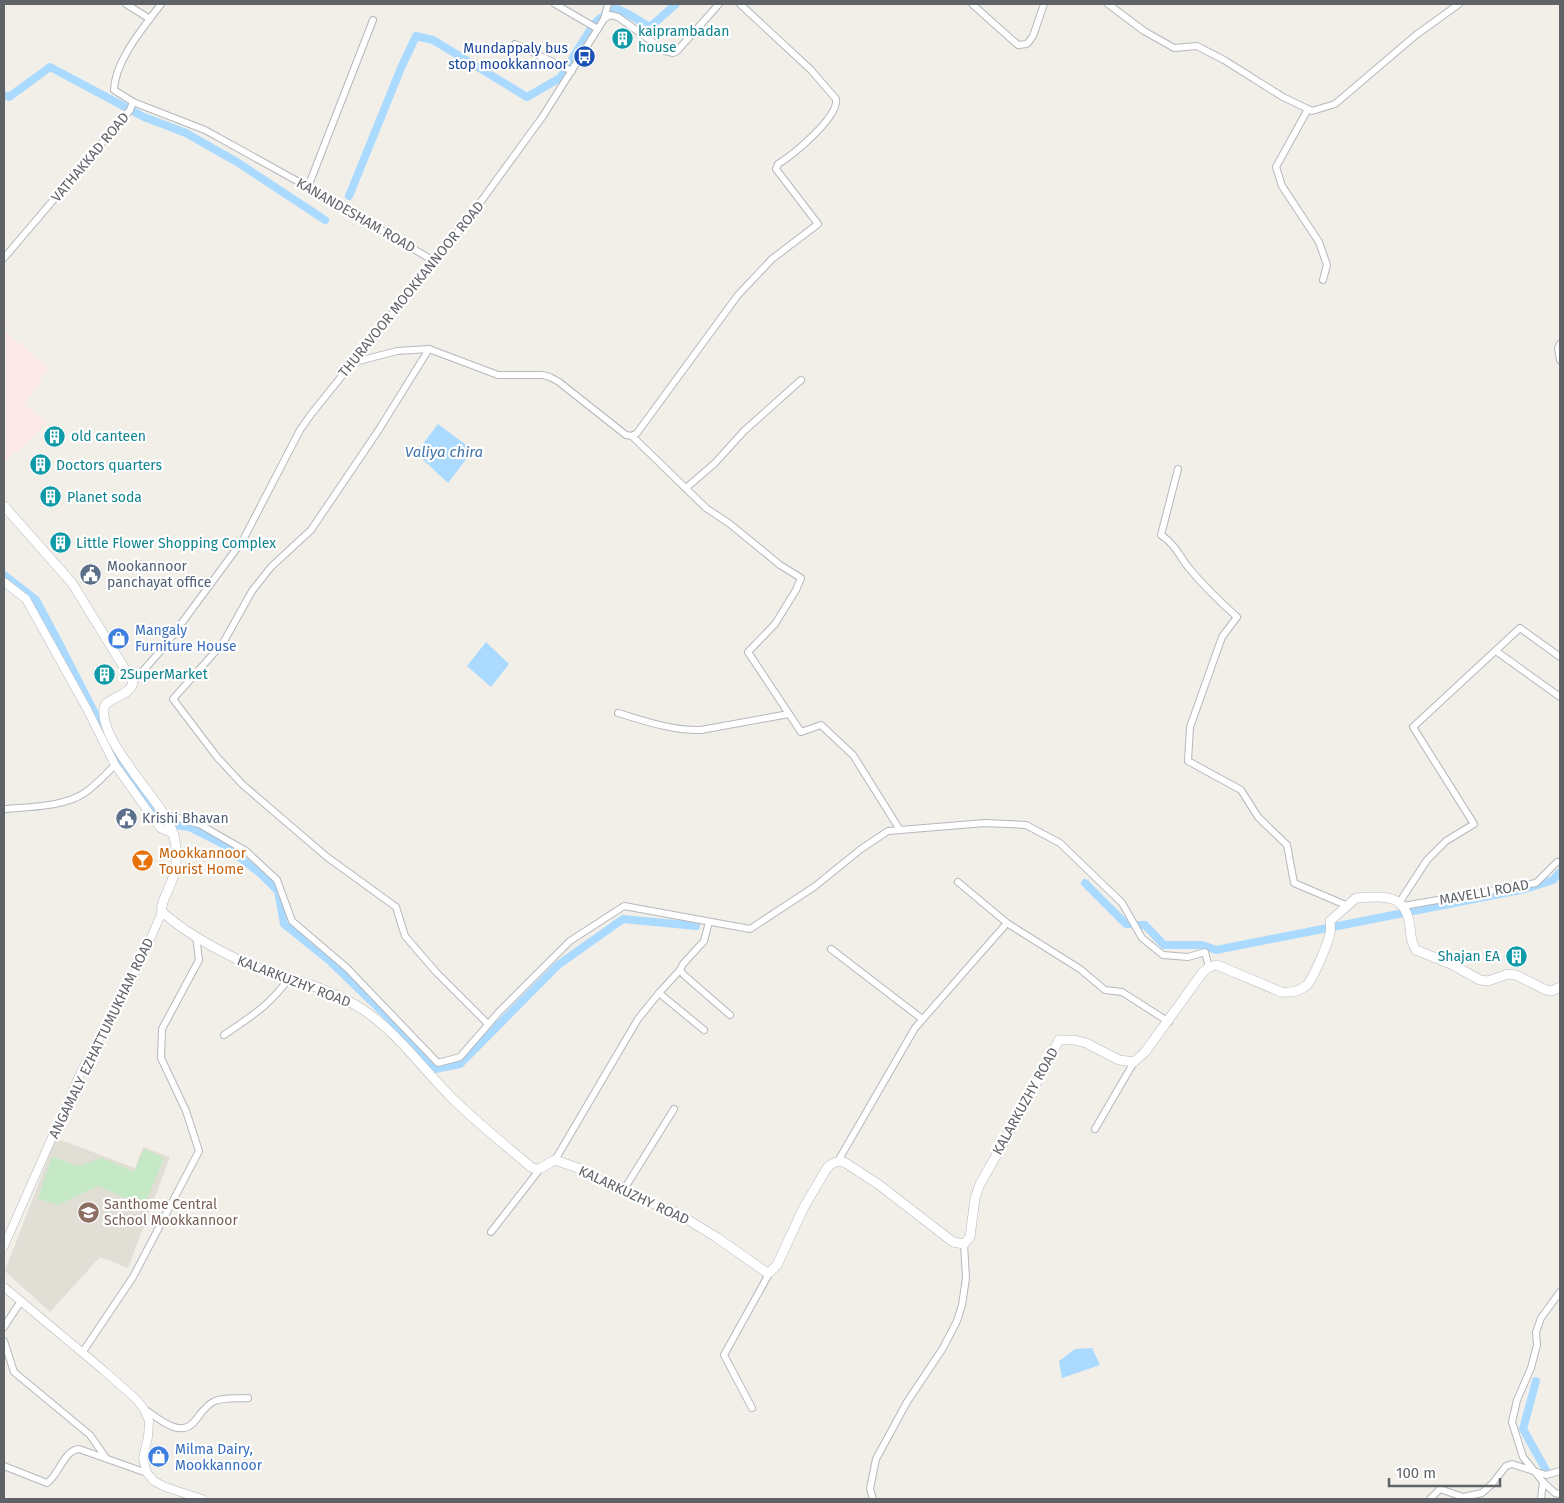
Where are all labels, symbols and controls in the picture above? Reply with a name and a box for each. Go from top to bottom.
place label: kaiprambadan house [638,23,729,56]
building icon: kaiprambadan house [610,27,634,51]
place label: Mundappaly bus stop mookkannoor [448,40,569,73]
bus stop icon: Mundappaly bus stop mookkannoor [572,44,596,68]
street label: VATHAKKAD ROAD [48,109,133,206]
street label: KANANDESHAM ROAD [293,174,418,256]
street label: THURAVOOR MOOKKANNOOR ROAD [335,198,488,381]
building icon: old canteen [43,424,67,448]
place label: old canteen [71,428,146,445]
water label: Valiya chira [405,443,483,461]
building icon: Doctors quarters [28,453,52,477]
place label: Doctors quarters [56,457,163,474]
building icon: Planet soda [39,485,63,509]
place label: Planet soda [67,489,142,506]
building icon: Little Flower Shopping Complex [48,531,72,555]
place label: Little Flower Shopping Complex [76,535,276,552]
place label: Mookannoor panchayat office [107,558,211,591]
public building icon: Mookannoor panchayat office [79,562,103,586]
place label: Mangaly Furniture House [135,622,237,655]
shop icon: Mangaly Furniture House [107,626,131,650]
building icon: 2SuperMarket [92,662,116,686]
place label: 2SuperMarket [120,666,209,683]
public building icon: Krishi Bhavan [114,806,138,830]
place label: Krishi Bhavan [142,810,229,827]
place label: Mookkannoor Tourist Home [159,845,247,878]
bar icon: Mookkannoor Tourist Home [131,849,155,873]
street label: MAVELLI ROAD [1438,876,1530,909]
street label: ANGAMALY EZHATTUMUKHAM ROAD [45,935,158,1141]
building icon: Shajan EA [1504,944,1528,968]
place label: Shajan EA [1438,948,1500,965]
street label: KALARKUZHY ROAD [235,952,353,1011]
street label: KALARKUZHY ROAD [989,1045,1062,1158]
street label: KALARKUZHY ROAD [576,1162,692,1229]
place label: Santhome Central School Mookkannoor [104,1196,238,1229]
school or university icon: Santhome Central School Mookkannoor [76,1200,100,1224]
place label: Milma Dairy, Mookkannoor [175,1441,263,1474]
shop icon: Milma Dairy, Mookkannoor [147,1445,171,1469]
scale bar [1389,1456,1500,1488]
text: 100 m [1396,1464,1436,1482]

